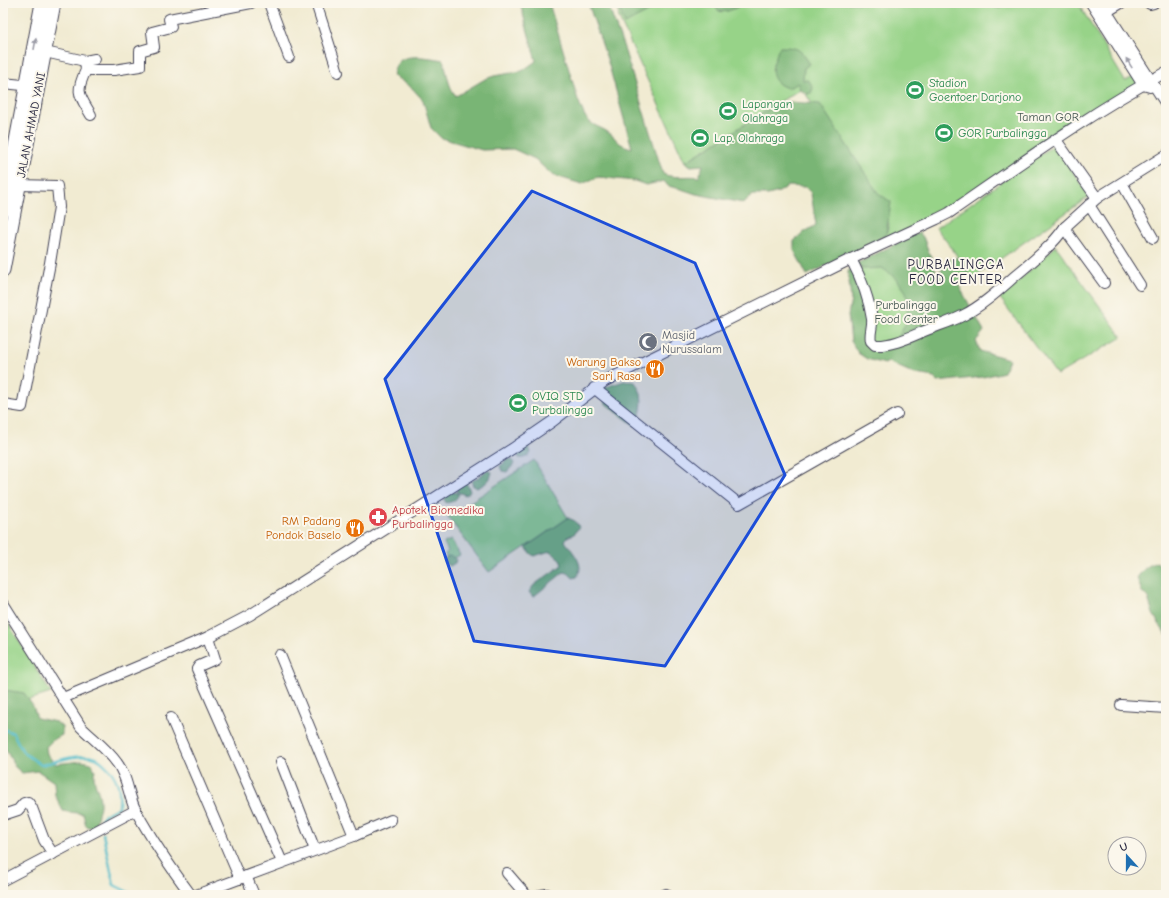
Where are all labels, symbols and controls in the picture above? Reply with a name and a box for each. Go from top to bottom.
one-way arrow [32,38,38,50]
one-way arrow [1125,58,1133,68]
street label: JALAN AHMAD YANI [14,71,48,179]
place label: Stadion Goentoer Darjono [929,76,1021,104]
sports icon: Stadion Goentoer Darjono [904,79,926,101]
place label: Lapangan Olahraga [742,97,792,125]
sports icon: Lapangan Olahraga [717,100,739,122]
park label: Taman GOR [1017,110,1079,124]
sports icon: GOR Purbalingga [933,122,955,144]
place label: GOR Purbalingga [958,126,1047,140]
sports icon: Lap. Olahraga [689,127,711,149]
place label: Lap. Olahraga [714,131,784,145]
district label: PURBALINGGA FOOD CENTER [908,257,1004,287]
park label: Purbalingga Food Center [874,298,938,326]
place label: Masjid Nurussalam [662,328,722,356]
mosque icon: Masjid Nurussalam [637,331,659,353]
place label: Warung Bakso Sari Rasa [567,355,641,383]
restaurant icon: Warung Bakso Sari Rasa [644,358,666,380]
place label: OVIQ STD Purbalingga [532,389,593,417]
sports icon: OVIQ STD Purbalingga [507,392,529,414]
place label: Apotek Biomedika Purbalingga [392,503,484,531]
pharmacy icon: Apotek Biomedika Purbalingga [367,506,389,528]
place label: RM Padang Pondok Baselo [266,514,341,542]
restaurant icon: RM Padang Pondok Baselo [344,517,366,539]
north arrow [1107,836,1147,876]
text: U [1118,840,1129,855]

